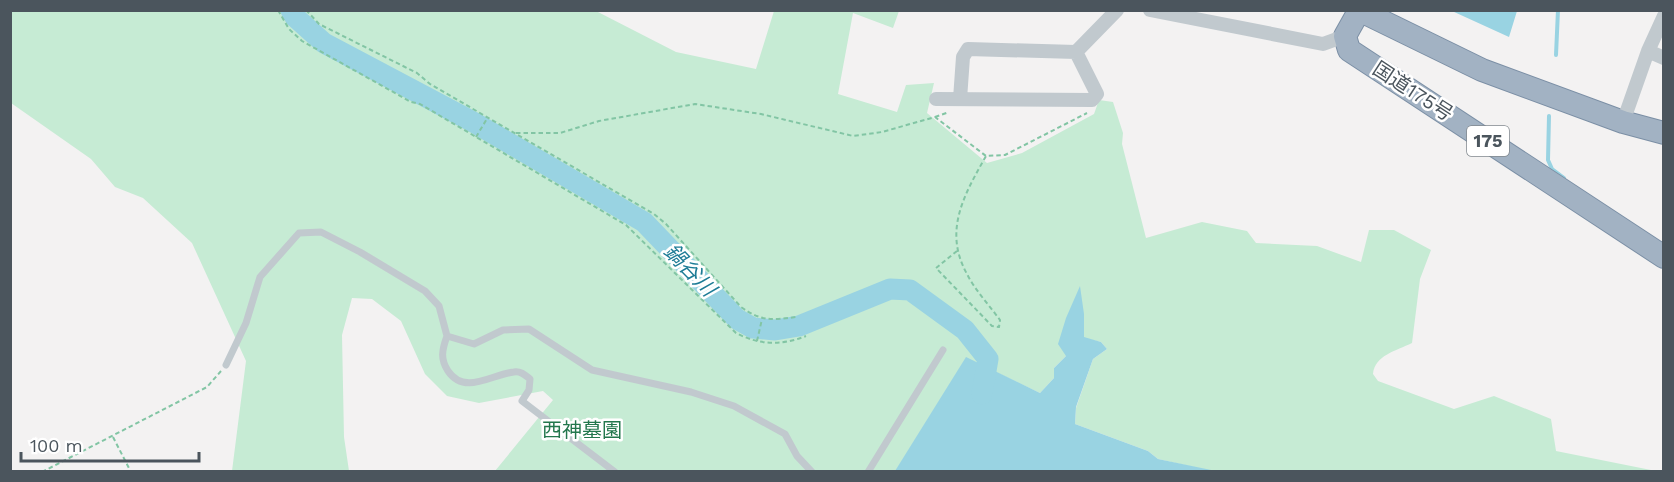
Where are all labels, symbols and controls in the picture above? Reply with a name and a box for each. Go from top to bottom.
street label: 国道175号 [1368,56,1458,126]
road number: 175 [1467,126,1509,156]
water label: 鍋谷川 [659,238,723,302]
park label: 西神墓園 [542,418,622,442]
scale bar [21,425,200,463]
text: 100 m [30,435,83,456]

